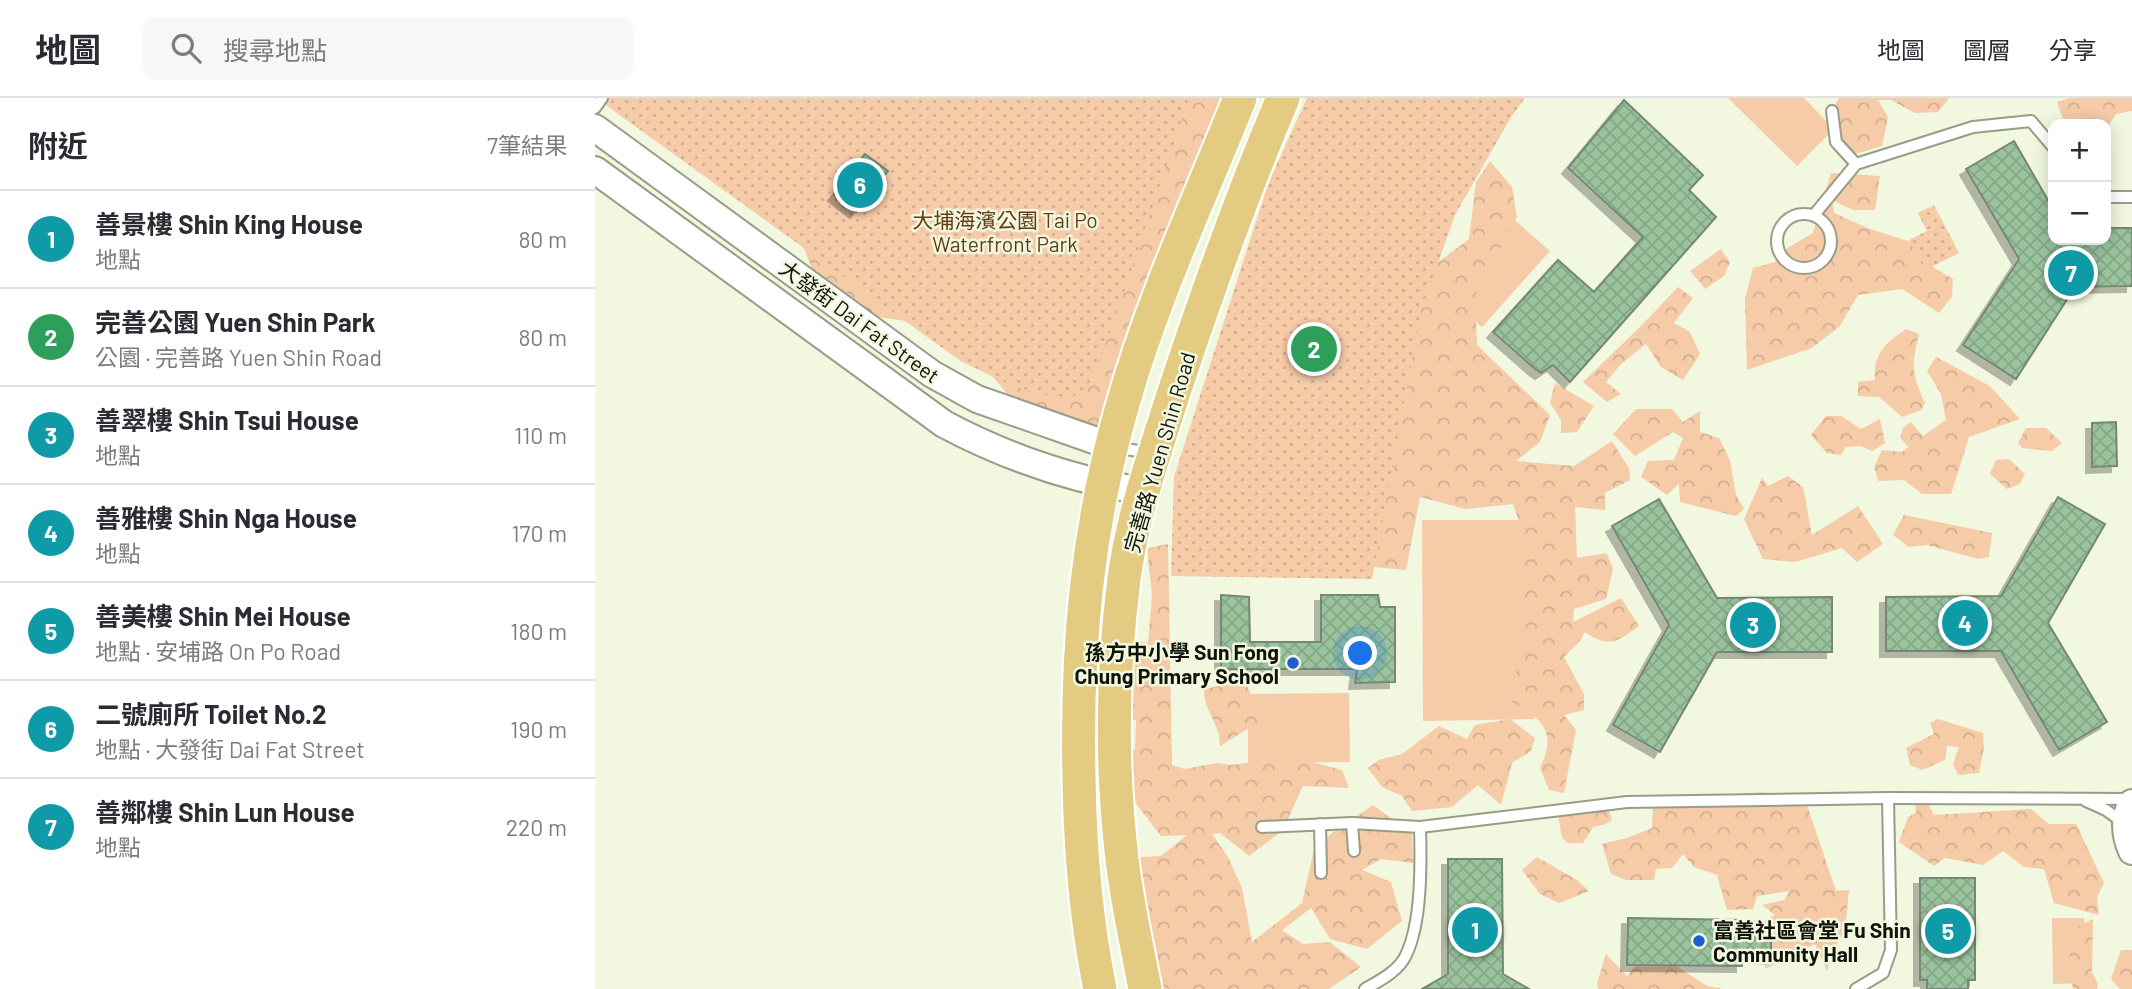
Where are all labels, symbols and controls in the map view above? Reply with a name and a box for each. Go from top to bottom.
search box [143,17,633,80]
text: 地圖 [35,29,101,69]
icon: search [167,29,205,67]
text: 搜尋地點 [223,34,327,65]
text: 地圖 [1877,35,1925,64]
text: 圖層 [1963,35,2011,64]
text: 分享 [2049,35,2097,64]
map controls [2048,119,2111,245]
button: + [2048,119,2111,182]
text: 附近 [28,127,88,163]
text: 7筆結果 [487,131,567,159]
pin: 6 [837,159,883,211]
button: − [2048,182,2111,245]
park label: 大埔海濱公園 Tai Po Waterfront Park [912,207,1098,256]
text: 善景樓 Shin King House [95,208,363,239]
text: 1 [47,225,55,253]
text: 80 m [518,225,567,253]
text: 地點 [95,245,141,273]
pin: 7 [2048,247,2094,299]
street label: 大發街 Dai Fat Street [775,255,945,387]
text: 完善公園 Yuen Shin Park [95,306,376,337]
text: 2 [45,323,57,351]
text: 80 m [518,323,567,351]
pin: 2 [1291,323,1337,375]
text: 公園 · 完善路 Yuen Shin Road [95,343,382,371]
street label: 完善路 Yuen Shin Road [1118,349,1200,555]
text: 善翠樓 Shin Tsui House [95,404,359,435]
text: 3 [45,421,57,449]
text: 110 m [514,421,567,449]
text: 地點 [95,441,141,469]
text: 善雅樓 Shin Nga House [95,502,357,533]
text: 4 [44,519,58,547]
text: 170 m [511,519,567,547]
text: 地點 [95,539,141,567]
pin: 4 [1942,597,1988,649]
pin: 3 [1730,599,1776,651]
text: 善美樓 Shin Mei House [95,600,351,631]
text: 5 [45,617,57,645]
text: 180 m [510,617,567,645]
your location [1343,636,1377,670]
text: 地點 · 安埔路 On Po Road [95,637,341,665]
place label: 孫方中小學 Sun Fong Chung Primary School [1075,639,1279,688]
marker: 孫方中小學 Sun Fong Chung Primary School [1285,655,1301,671]
text: 二號廁所 Toilet No.2 [95,698,327,729]
text: 6 [45,715,57,743]
text: 190 m [510,715,567,743]
text: 地點 · 大發街 Dai Fat Street [95,735,365,763]
text: 善鄰樓 Shin Lun House [95,796,355,827]
text: 7 [45,813,57,841]
text: 220 m [506,813,567,841]
text: 地點 [95,833,141,861]
pin: 1 [1452,904,1498,956]
pin: 5 [1925,905,1971,957]
place label: 富善社區會堂 Fu Shin Community Hall [1713,917,1911,966]
marker: 富善社區會堂 Fu Shin Community Hall [1691,933,1707,949]

